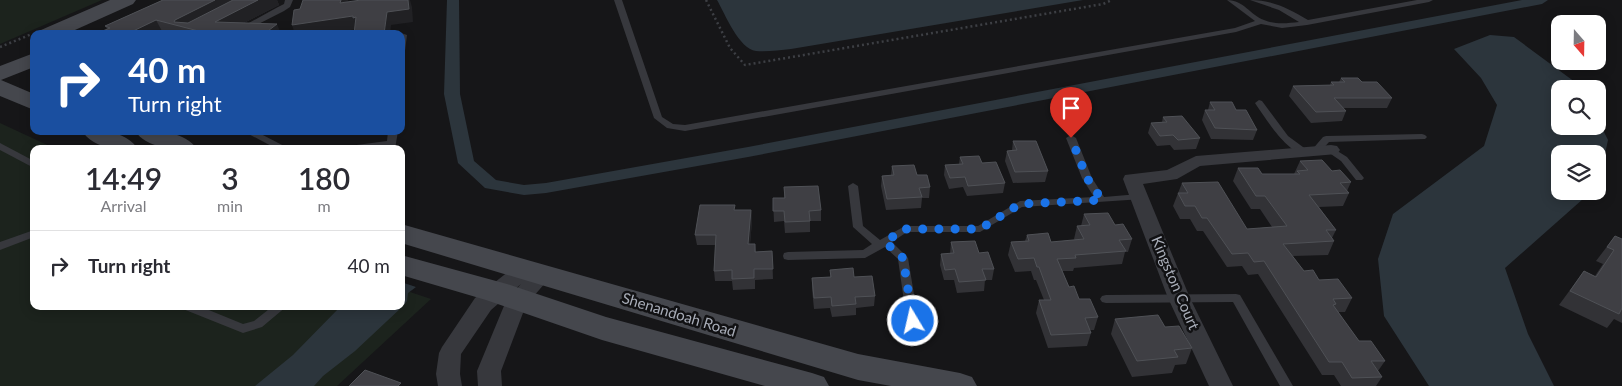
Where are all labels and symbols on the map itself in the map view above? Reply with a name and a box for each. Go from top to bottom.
north arrow [1551,15,1606,70]
pin [1050,87,1092,138]
street label: Kingston Court [1148,233,1204,333]
street label: Shenandoah Road [620,288,739,340]
position arrow [886,294,938,346]

